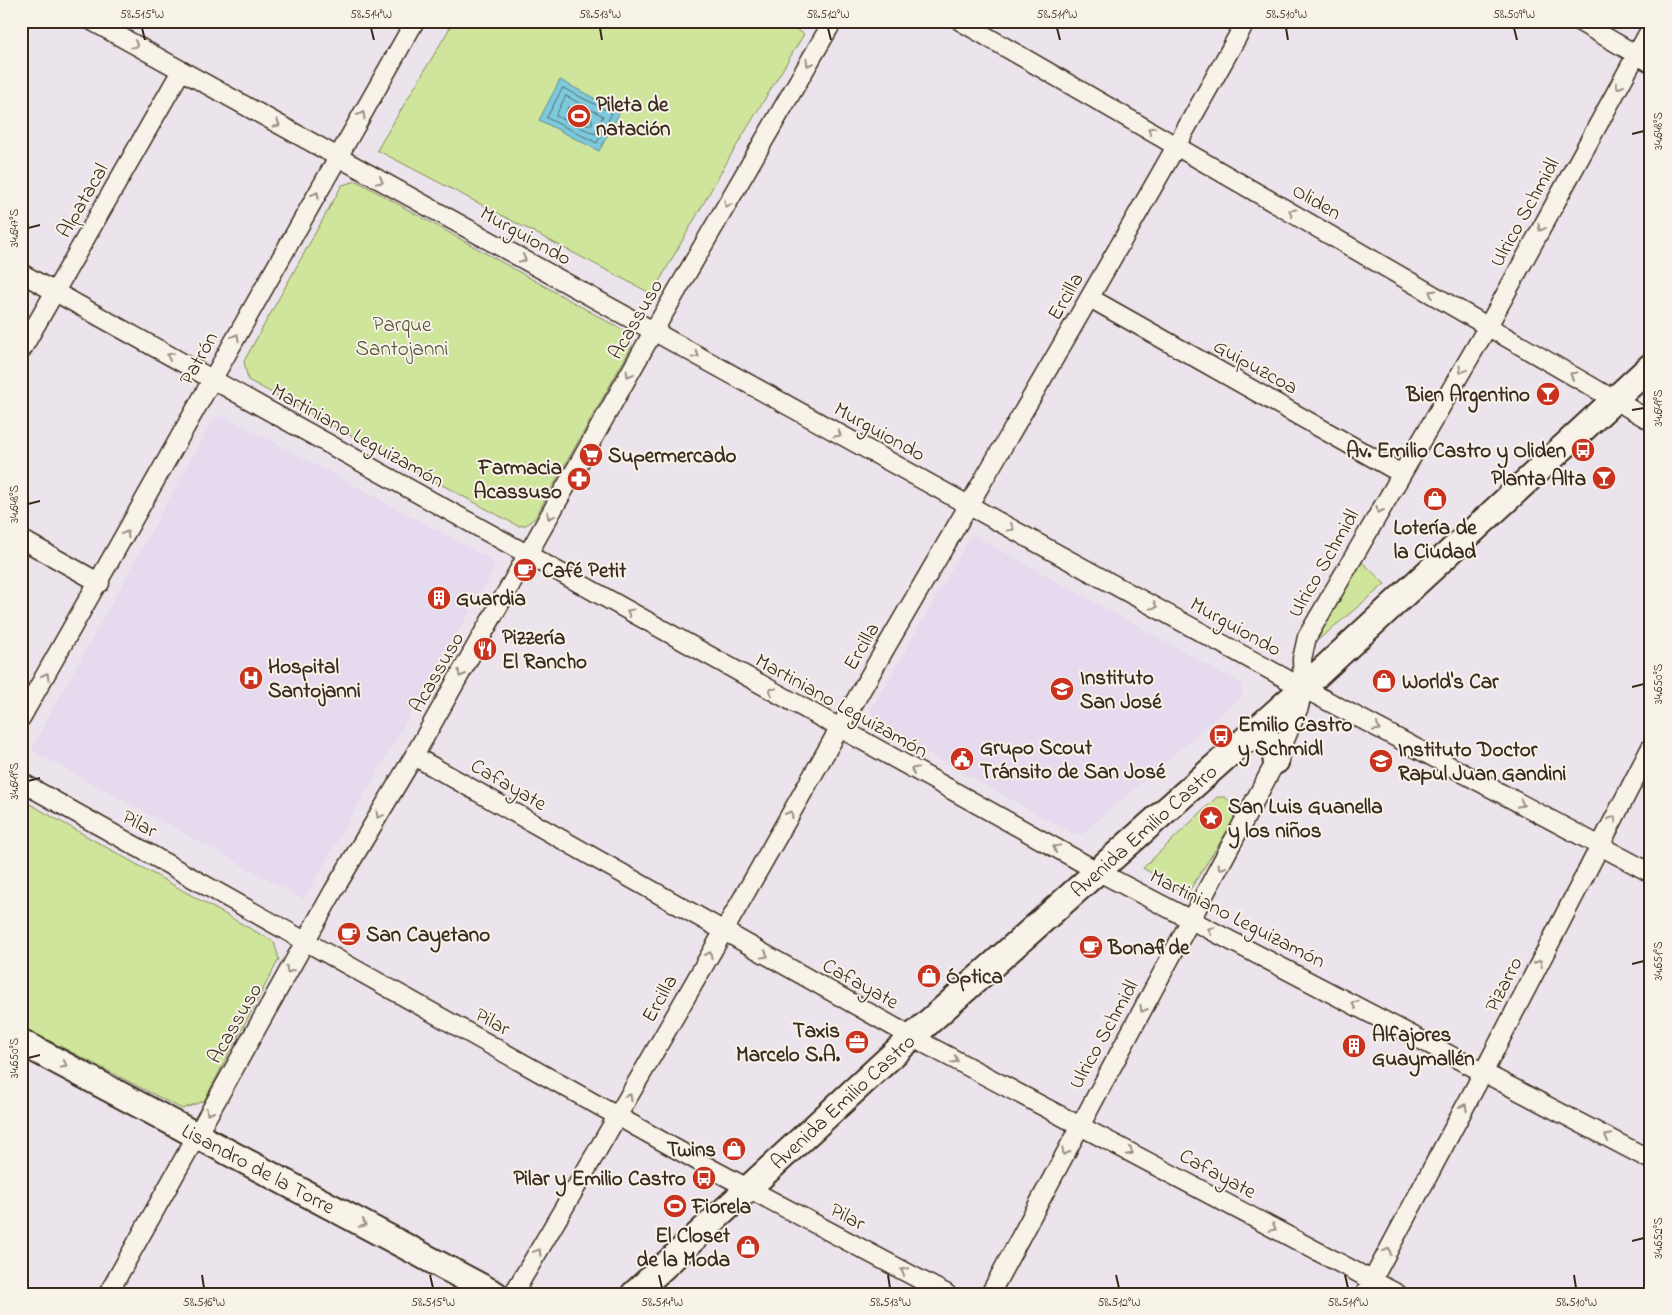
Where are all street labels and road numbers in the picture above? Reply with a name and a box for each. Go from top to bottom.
street label: Ulrico Schmidl [1483,153,1568,273]
street label: Alpatacal [50,158,117,244]
street label: Oliden [1286,177,1346,229]
street label: Murguiondo [473,199,576,276]
street label: Ercilla [1041,268,1092,326]
street label: Acassuso [602,274,672,366]
street label: Patrón [173,327,227,391]
street label: Guipuzcoa [1207,332,1303,403]
street label: Martiniano Leguizamón [264,377,449,499]
street label: Murguiondo [827,395,930,472]
street label: Ulrico Schmidl [1282,504,1368,624]
street label: Murguiondo [1183,590,1286,667]
street label: Ercilla [837,618,888,676]
street label: Acassuso [403,627,473,719]
street label: Martiniano Leguizamón [748,647,933,769]
street label: Cafayate [463,752,552,822]
street label: Avenida Emilio Castro [1065,758,1225,906]
street label: Pilar [116,803,162,847]
street label: Martiniano Leguizamón [1143,862,1330,979]
street label: Cafayate [815,951,904,1020]
street label: Pizarro [1478,952,1532,1018]
street label: Ercilla [635,970,686,1028]
street label: Ulrico Schmidl [1062,975,1147,1095]
street label: Acassuso [201,978,271,1070]
street label: Pilar [469,1001,515,1045]
street label: Avenida Emilio Castro [765,1028,923,1178]
street label: Lisandro de la Torre [176,1117,340,1223]
street label: Cafayate [1172,1142,1261,1210]
street label: Pilar [824,1196,870,1240]

